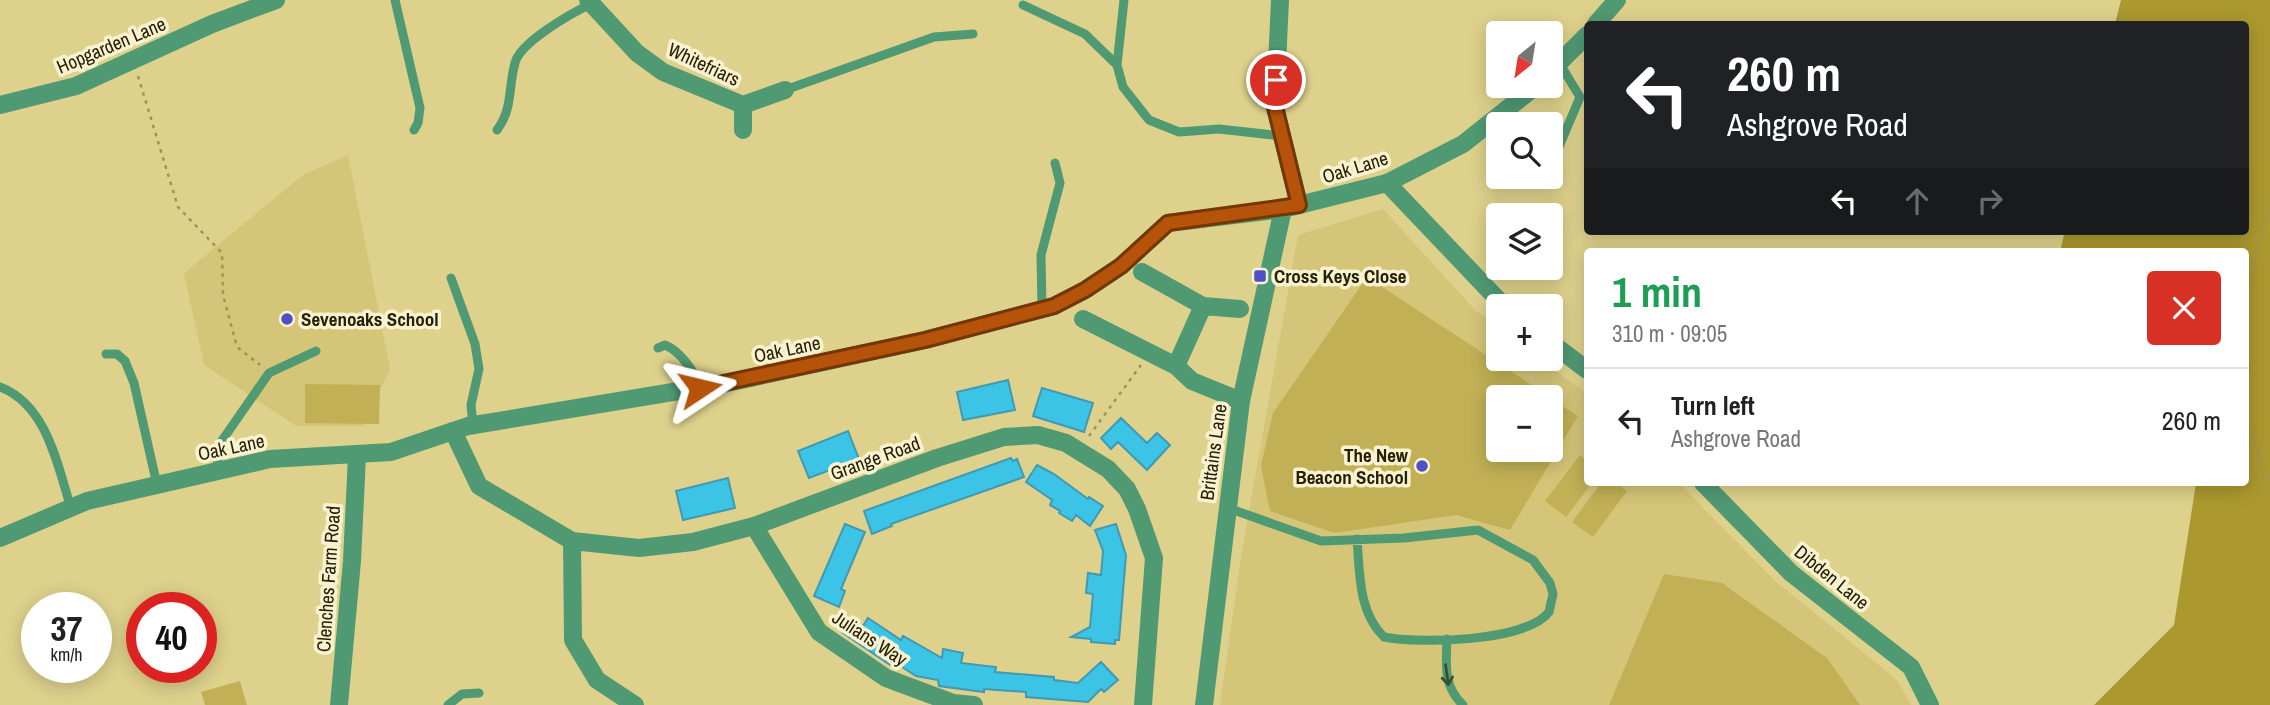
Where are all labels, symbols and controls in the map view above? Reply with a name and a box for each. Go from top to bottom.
street label: Hopgarden Lane [52,10,170,80]
north arrow [1486,21,1563,98]
map controls [1486,21,1563,462]
street label: Whitefriars [664,36,744,92]
text: 260 m [1727,40,1841,106]
icon: left [1612,49,1703,140]
pin [1246,50,1306,110]
icon: arrive [1257,61,1295,99]
text: Ashgrove Road [1727,103,1908,146]
button: search [1486,112,1563,189]
street label: Oak Lane [1319,145,1391,189]
icon: left [1825,182,1863,220]
icon: ahead [1898,182,1936,220]
icon: right [1971,182,2009,220]
button: layers [1486,203,1563,280]
place label: Cross Keys Close [1274,263,1407,289]
text: 1 min [1612,264,1702,320]
marker: Cross Keys Close [1252,268,1268,284]
button: close [2147,271,2221,345]
button: + [1486,294,1563,371]
place label: Sevenoaks School [301,306,439,332]
marker: Sevenoaks School [279,311,295,327]
text: 310 m · 09:05 [1612,318,1727,349]
street label: Oak Lane [751,329,823,369]
position arrow [663,351,737,425]
button: − [1486,385,1563,462]
text: Turn left [1671,388,1755,423]
street label: Brittains Lane [1193,402,1233,502]
icon: left [1612,402,1650,440]
text: 260 m [2162,403,2221,438]
text: Ashgrove Road [1671,423,1801,454]
street label: Oak Lane [195,427,267,467]
street label: Grange Road [827,430,923,486]
place label: The New Beacon School [1295,442,1409,490]
marker: The New Beacon School [1414,458,1430,474]
street label: Clenches Farm Road [310,505,346,653]
street label: Dibden Lane [1789,539,1875,615]
speed limit sign: 40 [126,592,217,683]
street label: Julians Way [828,604,913,672]
text: 37 [51,605,82,652]
text: km/h [51,642,83,667]
one-way arrow [1441,663,1454,685]

